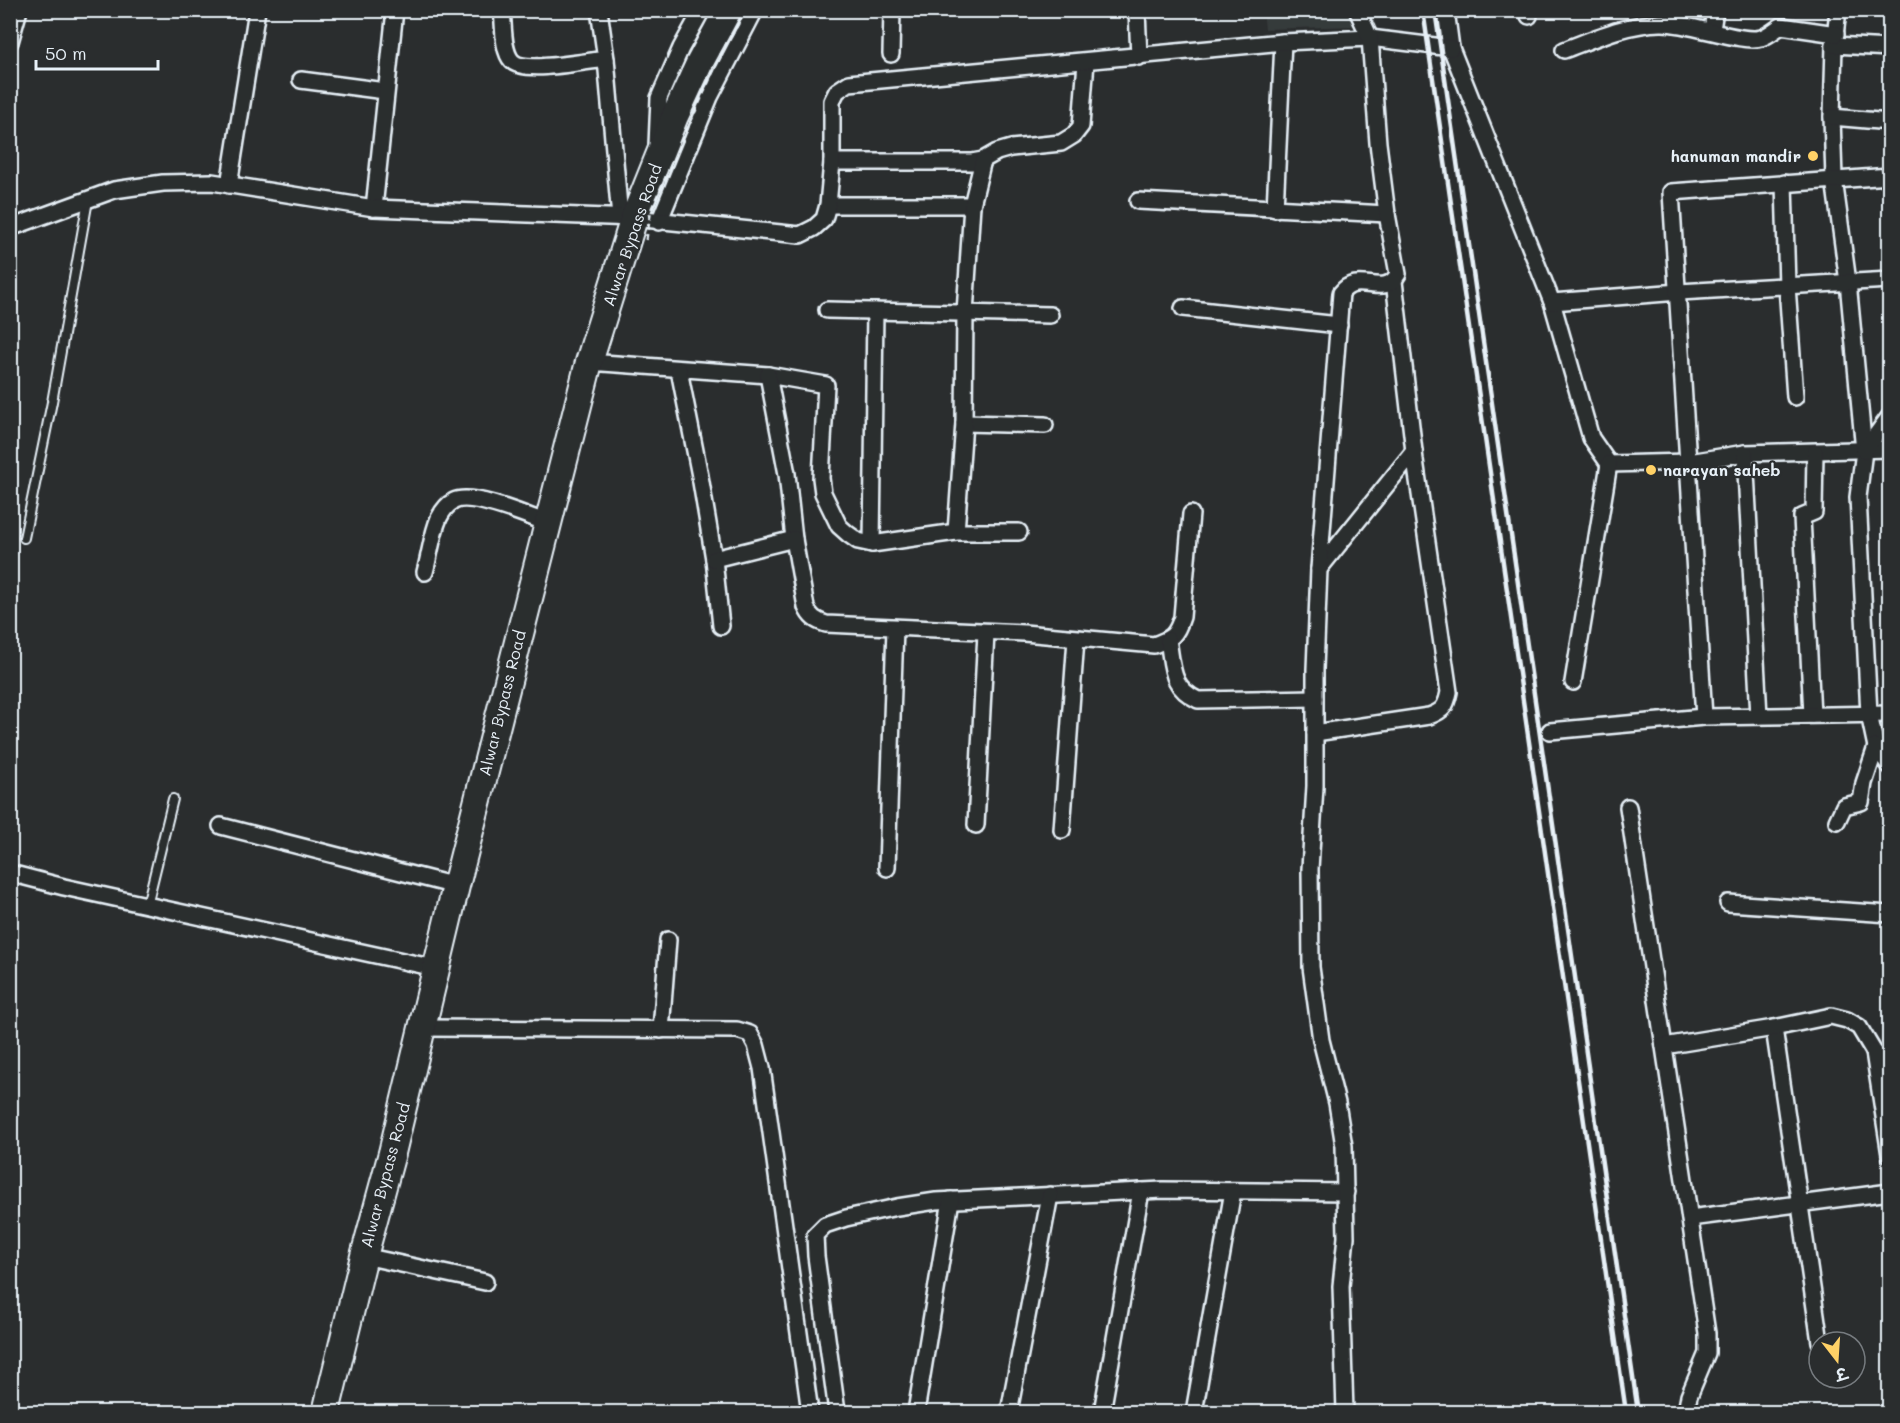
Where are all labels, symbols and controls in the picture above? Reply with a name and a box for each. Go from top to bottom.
scale bar [36,33,158,71]
text: 50 m [45,41,87,65]
place label: hanuman mandir [1670,145,1801,166]
marker: hanuman mandir [1806,149,1820,163]
street label: Alwar Bypass Road [597,161,666,309]
place label: narayan saheb [1663,459,1781,480]
marker: narayan saheb [1644,463,1658,477]
street label: Alwar Bypass Road [473,628,530,778]
street label: Alwar Bypass Road [355,1100,414,1250]
north arrow [1807,1330,1867,1390]
text: उ [1832,1363,1852,1387]

